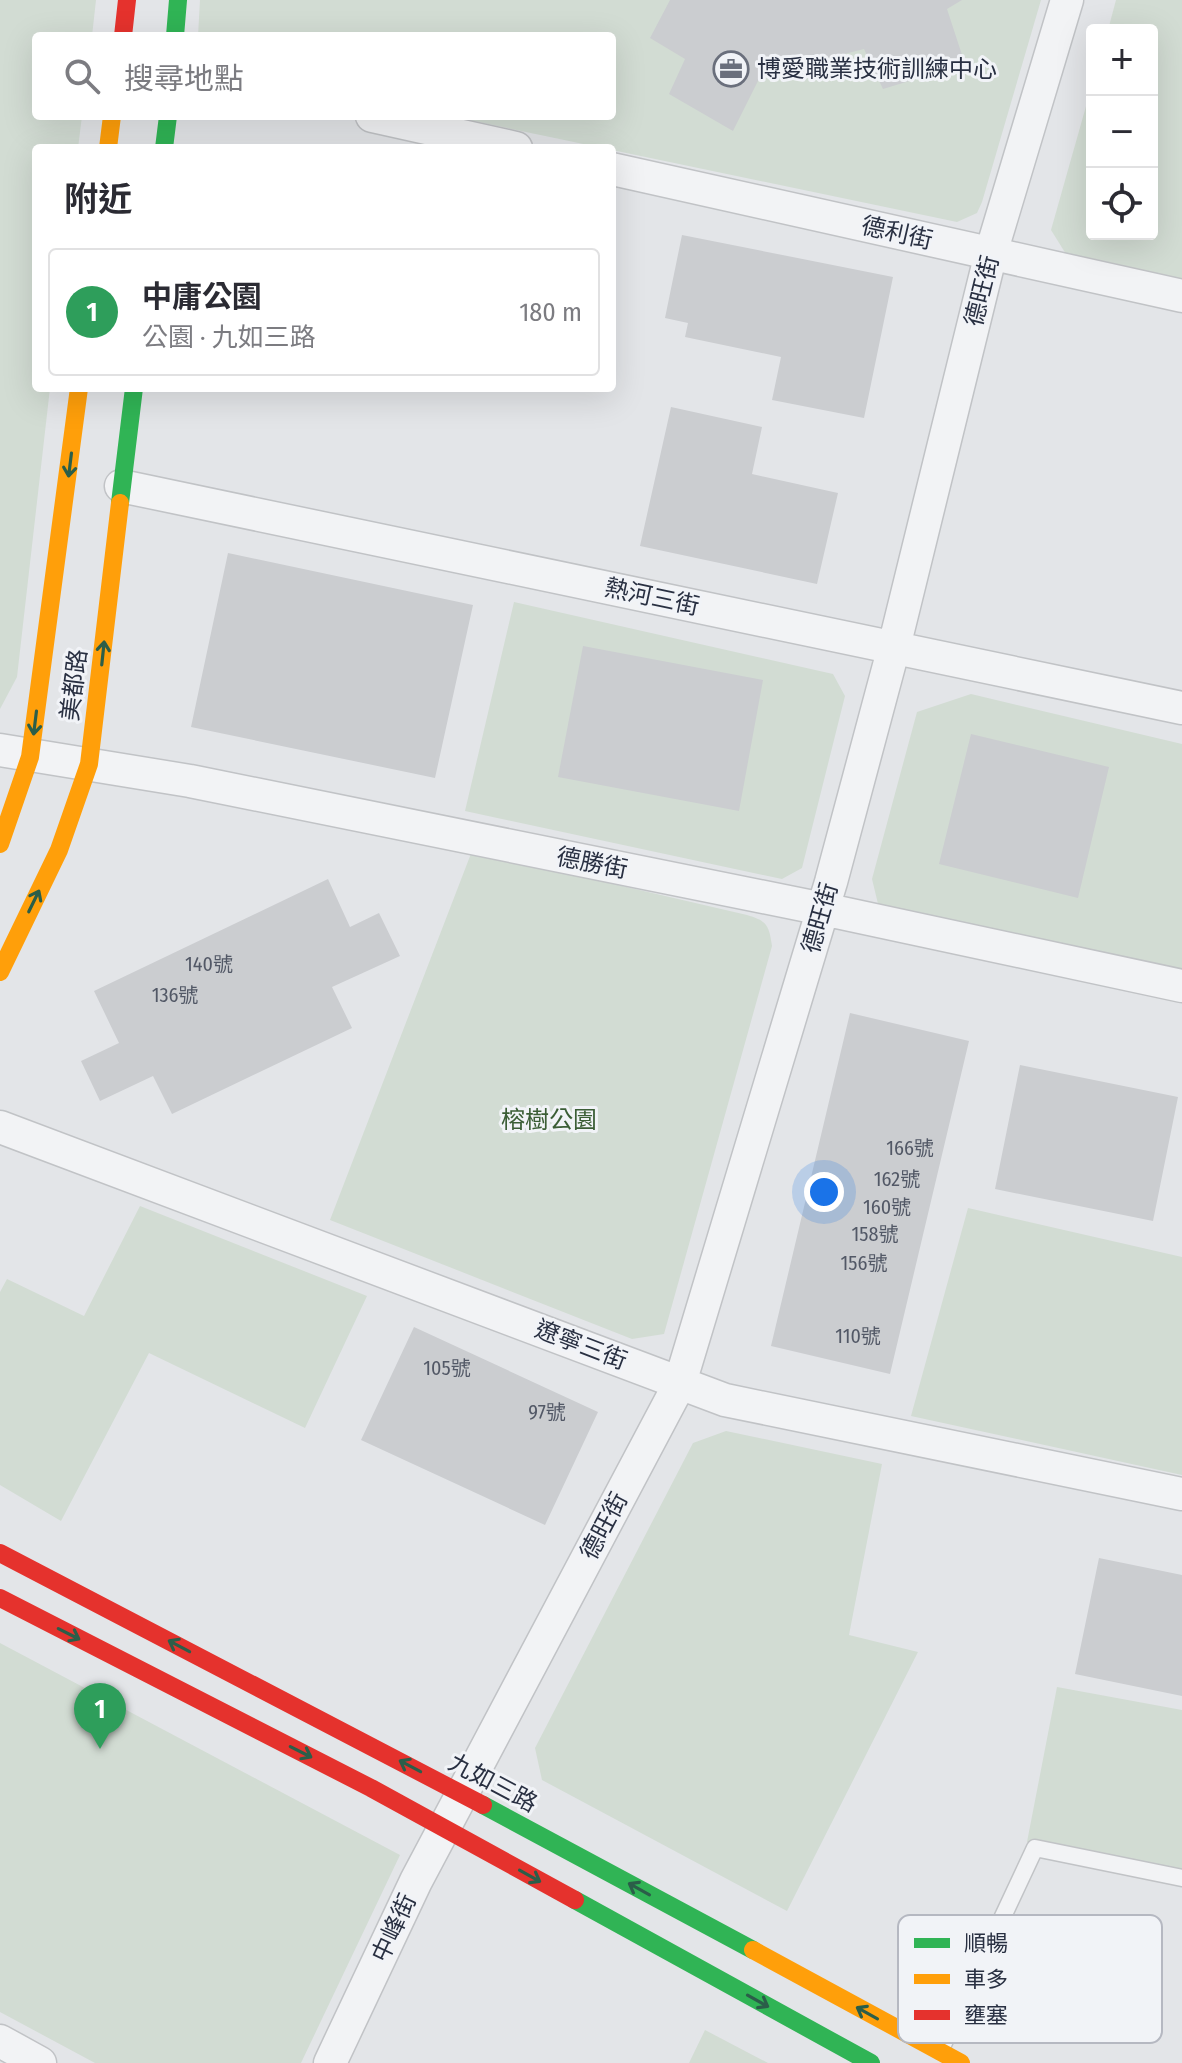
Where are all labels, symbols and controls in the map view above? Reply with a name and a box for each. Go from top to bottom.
map controls [1086,24,1158,240]
button: + [1086,24,1158,96]
search box [32,32,616,120]
office icon: 博愛職業技術訓練中心 [712,50,750,88]
icon: search [60,54,104,98]
place label: 博愛職業技術訓練中心 [757,55,997,83]
text: 搜尋地點 [124,61,244,97]
button: − [1086,96,1158,168]
button: locate [1086,168,1158,240]
text: 附近 [64,179,132,220]
street label: 德利街 [859,211,935,255]
street label: 德旺街 [960,253,1004,329]
text: 中庸公園 [142,279,262,315]
text: 1 [87,297,98,328]
text: 180 m [519,297,582,328]
text: 公園 · 九如三路 [142,322,316,353]
one-way arrow [62,452,77,478]
street label: 熱河三街 [602,573,702,621]
one-way arrow [95,640,110,667]
street label: 美都路 [56,648,92,722]
one-way arrow [27,710,42,735]
street label: 德勝街 [554,842,630,884]
street label: 德旺街 [797,880,843,956]
one-way arrow [27,890,42,914]
house number: 140號 [185,952,233,976]
house number: 136號 [152,983,198,1007]
park label: 榕樹公園 [501,1106,597,1134]
house number: 166號 [886,1136,934,1160]
house number: 162號 [874,1167,920,1191]
your location [804,1172,844,1212]
house number: 160號 [863,1195,911,1219]
house number: 158號 [852,1222,898,1246]
house number: 156號 [841,1251,887,1275]
street label: 遼寧三街 [531,1315,631,1375]
house number: 110號 [835,1324,881,1348]
house number: 105號 [423,1356,471,1380]
house number: 97號 [528,1400,566,1424]
street label: 德旺街 [575,1488,633,1564]
one-way arrow [57,1626,81,1642]
one-way arrow [168,1638,191,1654]
pin: 1 [74,1683,126,1749]
one-way arrow [288,1745,312,1761]
street label: 九如三路 [444,1748,542,1818]
one-way arrow [398,1758,422,1774]
one-way arrow [517,1869,541,1884]
one-way arrow [627,1881,651,1896]
street label: 中峰街 [366,1889,422,1967]
legend [898,1915,1162,2043]
text: 順暢 [964,1930,1008,1957]
text: 車多 [964,1966,1008,1993]
one-way arrow [745,1994,769,2009]
text: 壅塞 [964,2002,1008,2029]
one-way arrow [856,2005,879,2021]

